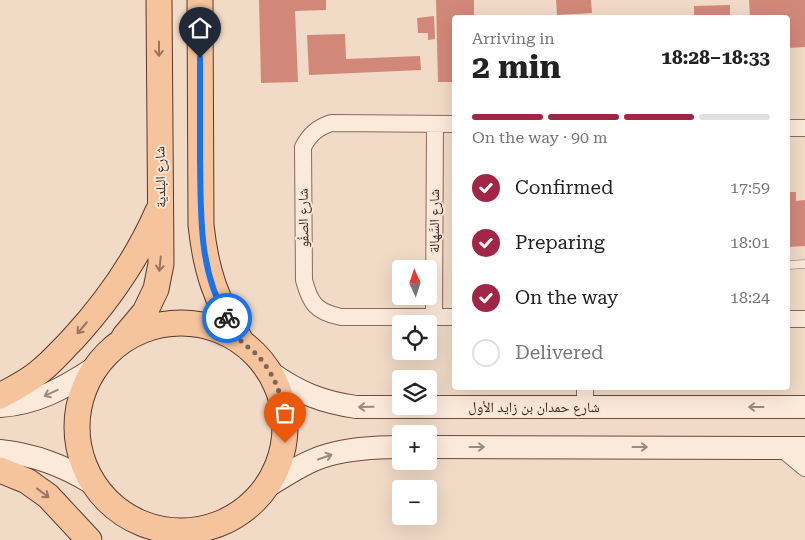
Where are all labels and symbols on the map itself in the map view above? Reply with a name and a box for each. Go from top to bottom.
pin [179,7,221,58]
one-way arrow [154,40,164,56]
street label: شارع البلدية [151,146,171,208]
street label: شارع الصفُو [294,188,314,248]
street label: شارع السَّهالة [426,189,444,253]
one-way arrow [155,255,165,271]
north arrow [392,260,438,305]
courier [202,293,252,343]
one-way arrow [77,321,88,334]
one-way arrow [44,389,59,399]
pin [264,392,306,443]
street label: شارع حمدان بن زايد الأول [468,399,600,417]
one-way arrow [359,402,375,412]
one-way arrow [749,402,765,412]
one-way arrow [469,442,485,452]
one-way arrow [632,442,648,452]
one-way arrow [316,452,332,461]
one-way arrow [36,488,50,498]

